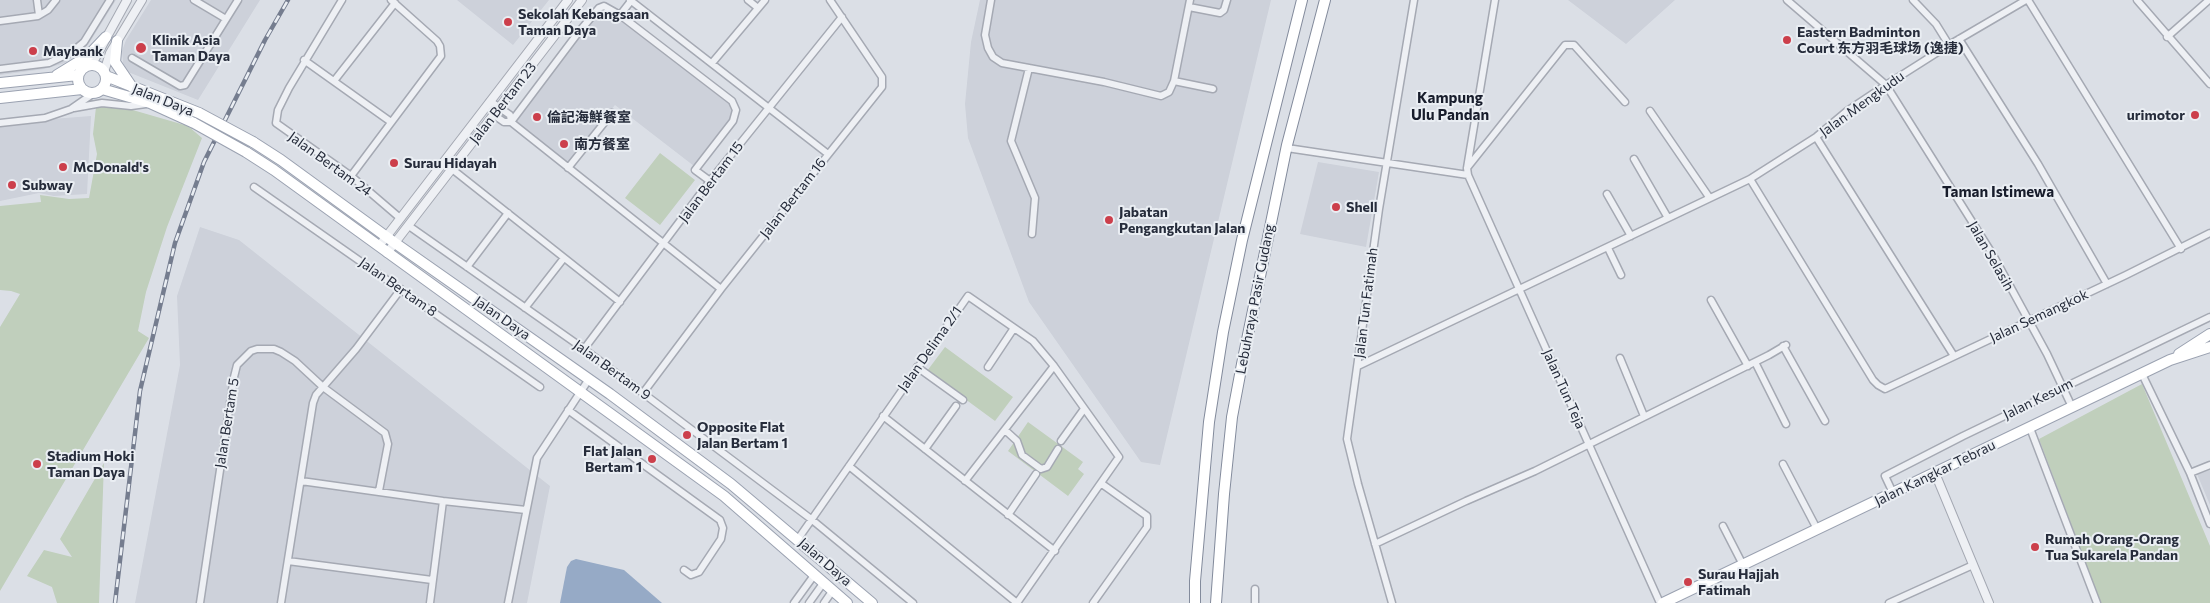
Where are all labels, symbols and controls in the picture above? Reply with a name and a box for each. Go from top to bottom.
place label: Sekolah Kebangsaan Taman Daya [518,6,649,38]
marker: Sekolah Kebangsaan Taman Daya [502,16,514,28]
place label: Eastern Badminton Court 东方羽毛球场 (逸捷) [1797,24,1963,56]
place label: Klinik Asia Taman Daya [152,32,230,64]
marker: Eastern Badminton Court 东方羽毛球场 (逸捷) [1781,34,1793,46]
marker: Klinik Asia Taman Daya [134,41,148,55]
place label: Maybank [43,43,103,59]
marker: Maybank [27,45,39,57]
street label: Jalan Bertam 23 [466,59,540,147]
street label: Jalan Mengkudu [1816,68,1908,140]
street label: Jalan Daya [130,80,196,120]
district label: Kampung Ulu Pandan [1411,89,1489,124]
place label: urimotor [2127,107,2185,123]
place label: 倫記海鮮餐室 [547,109,631,125]
marker: urimotor [2189,109,2201,121]
marker: 倫記海鮮餐室 [531,111,543,123]
street label: Jalan Bertam 24 [285,128,375,200]
place label: 南方餐室 [574,136,630,152]
marker: 南方餐室 [558,138,570,150]
street label: Jalan Bertam 15 [675,138,747,226]
street label: Jalan Bertam 16 [756,154,830,242]
place label: Surau Hidayah [404,155,497,171]
marker: Surau Hidayah [388,157,400,169]
place label: McDonald's [73,159,149,175]
marker: McDonald's [57,161,69,173]
place label: Subway [22,177,73,193]
marker: Subway [6,179,18,191]
district label: Taman Istimewa [1942,183,2054,201]
place label: Shell [1346,199,1378,215]
marker: Shell [1330,201,1342,213]
place label: Jabatan Pengangkutan Jalan [1119,204,1245,236]
marker: Jabatan Pengangkutan Jalan [1103,214,1115,226]
street label: Jalan Selasih [1964,218,2018,294]
street label: Lebuhraya Pasir Gudang [1232,222,1278,376]
street label: Jalan Tun Fatimah [1351,247,1381,359]
street label: Jalan Bertam 8 [356,254,440,320]
street label: Jalan Semangkok [1987,286,2091,346]
street label: Jalan Daya [471,293,533,343]
street label: Jalan Delima 2/1 [894,303,966,395]
street label: Jalan Bertam 9 [570,336,654,404]
street label: Jalan Tun Teja [1539,347,1589,431]
street label: Jalan Kesum [2000,375,2076,423]
street label: Jalan Bertam 5 [212,377,242,469]
place label: Opposite Flat Jalan Bertam 1 [697,419,788,452]
marker: Opposite Flat Jalan Bertam 1 [681,429,693,441]
street label: Jalan Kangkar Tebrau [1872,436,1998,510]
place label: Flat Jalan Bertam 1 [583,443,642,476]
place label: Stadium Hoki Taman Daya [47,448,134,481]
marker: Flat Jalan Bertam 1 [646,453,658,465]
marker: Stadium Hoki Taman Daya [31,458,43,470]
place label: Rumah Orang-Orang Tua Sukarela Pandan [2045,531,2179,564]
street label: Jalan Daya [795,534,855,590]
marker: Rumah Orang-Orang Tua Sukarela Pandan [2029,541,2041,553]
place label: Surau Hajjah Fatimah [1698,566,1779,598]
marker: Surau Hajjah Fatimah [1682,576,1694,588]

